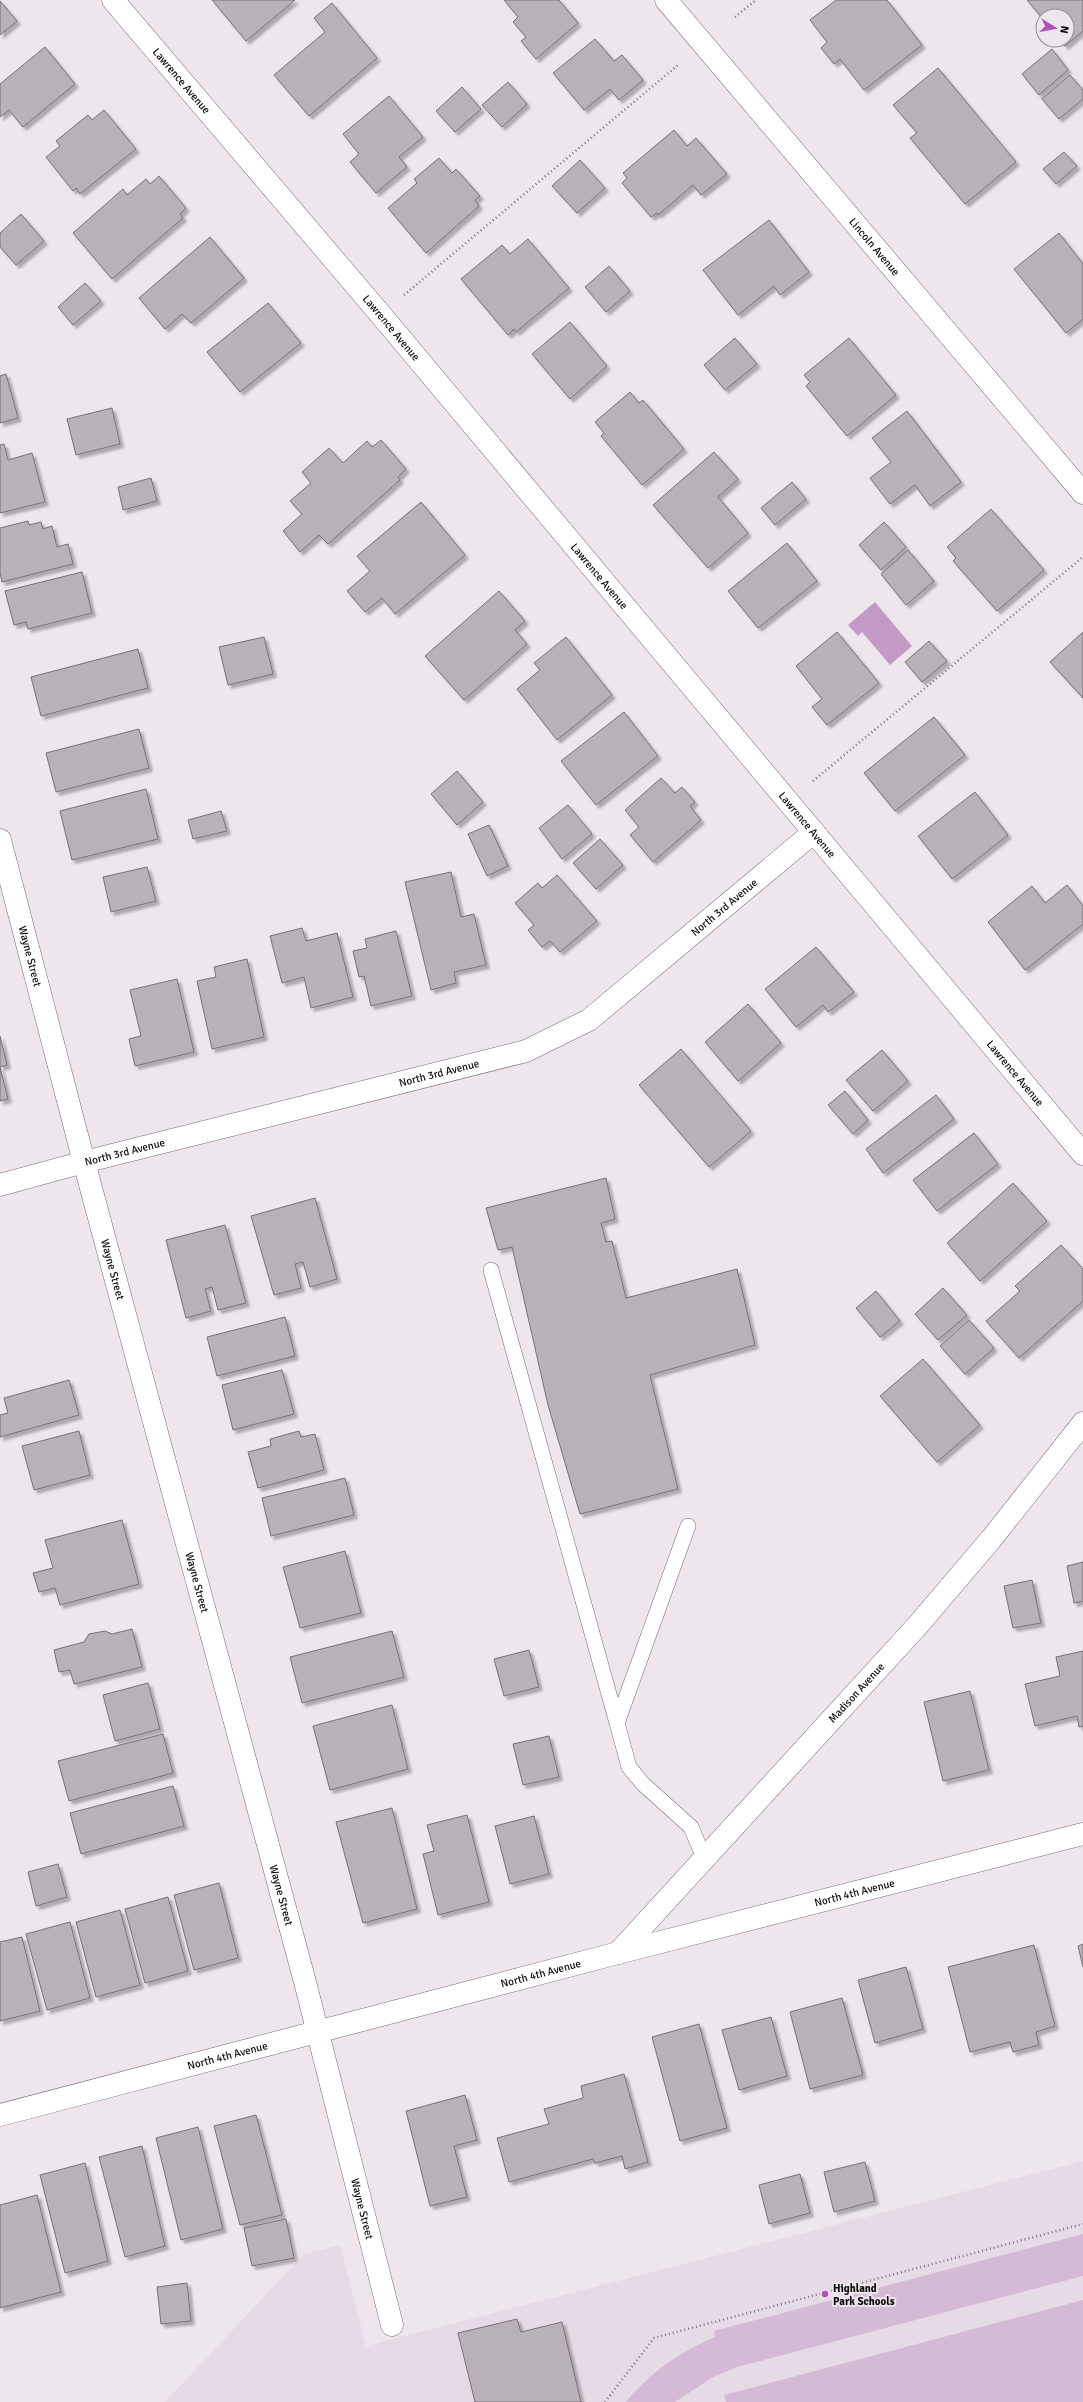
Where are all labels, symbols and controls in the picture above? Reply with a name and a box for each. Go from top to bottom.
north arrow [1035,8,1075,48]
text: N [1057,25,1071,35]
street label: Lawrence Avenue [150,46,213,116]
street label: Lincoln Avenue [846,215,902,278]
street label: Lawrence Avenue [360,292,422,364]
street label: Lawrence Avenue [568,541,630,612]
street label: Lawrence Avenue [776,789,838,860]
street label: North 3rd Avenue [689,876,760,939]
street label: Wayne Street [16,924,44,988]
street label: Lawrence Avenue [984,1038,1046,1109]
street label: North 3rd Avenue [397,1057,481,1090]
street label: North 3rd Avenue [83,1136,166,1169]
street label: Wayne Street [98,1238,127,1301]
street label: Wayne Street [182,1551,211,1614]
street label: Madison Avenue [826,1660,887,1726]
street label: Wayne Street [267,1863,295,1927]
street label: North 4th Avenue [813,1876,896,1909]
street label: North 4th Avenue [499,1957,582,1990]
street label: North 4th Avenue [186,2039,269,2073]
street label: Wayne Street [348,2177,376,2241]
place label: Highland Park Schools [833,2282,895,2308]
marker: Highland Park Schools [820,2289,830,2299]

